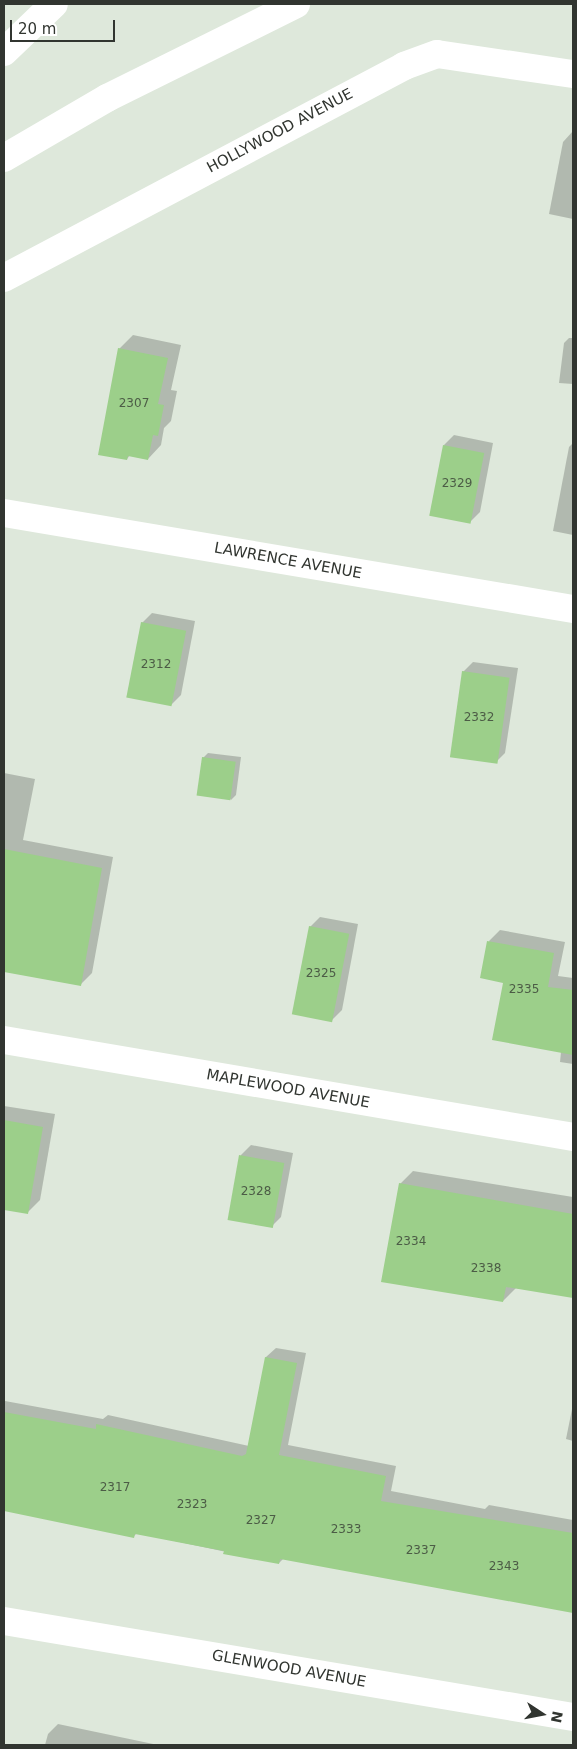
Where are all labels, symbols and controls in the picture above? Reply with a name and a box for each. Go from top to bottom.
scale bar [12,10,118,42]
text: 20 m [18,20,56,38]
street label: HOLLYWOOD AVENUE [204,85,356,177]
house number: 2307 [119,397,149,411]
house number: 2329 [442,477,472,491]
street label: LAWRENCE AVENUE [213,539,363,583]
house number: 2312 [141,658,171,672]
house number: 2332 [464,711,494,725]
house number: 2325 [306,967,336,981]
house number: 2335 [509,983,539,997]
street label: MAPLEWOOD AVENUE [205,1066,371,1112]
house number: 2328 [241,1185,271,1199]
house number: 2334 [396,1235,426,1249]
house number: 2338 [471,1262,501,1276]
house number: 2317 [100,1481,130,1495]
house number: 2323 [177,1498,207,1512]
house number: 2327 [246,1514,276,1528]
house number: 2333 [331,1523,361,1537]
house number: 2337 [406,1544,436,1558]
house number: 2343 [489,1560,519,1574]
street label: GLENWOOD AVENUE [211,1647,367,1691]
north arrow [517,1689,567,1739]
text: N [548,1710,566,1724]

